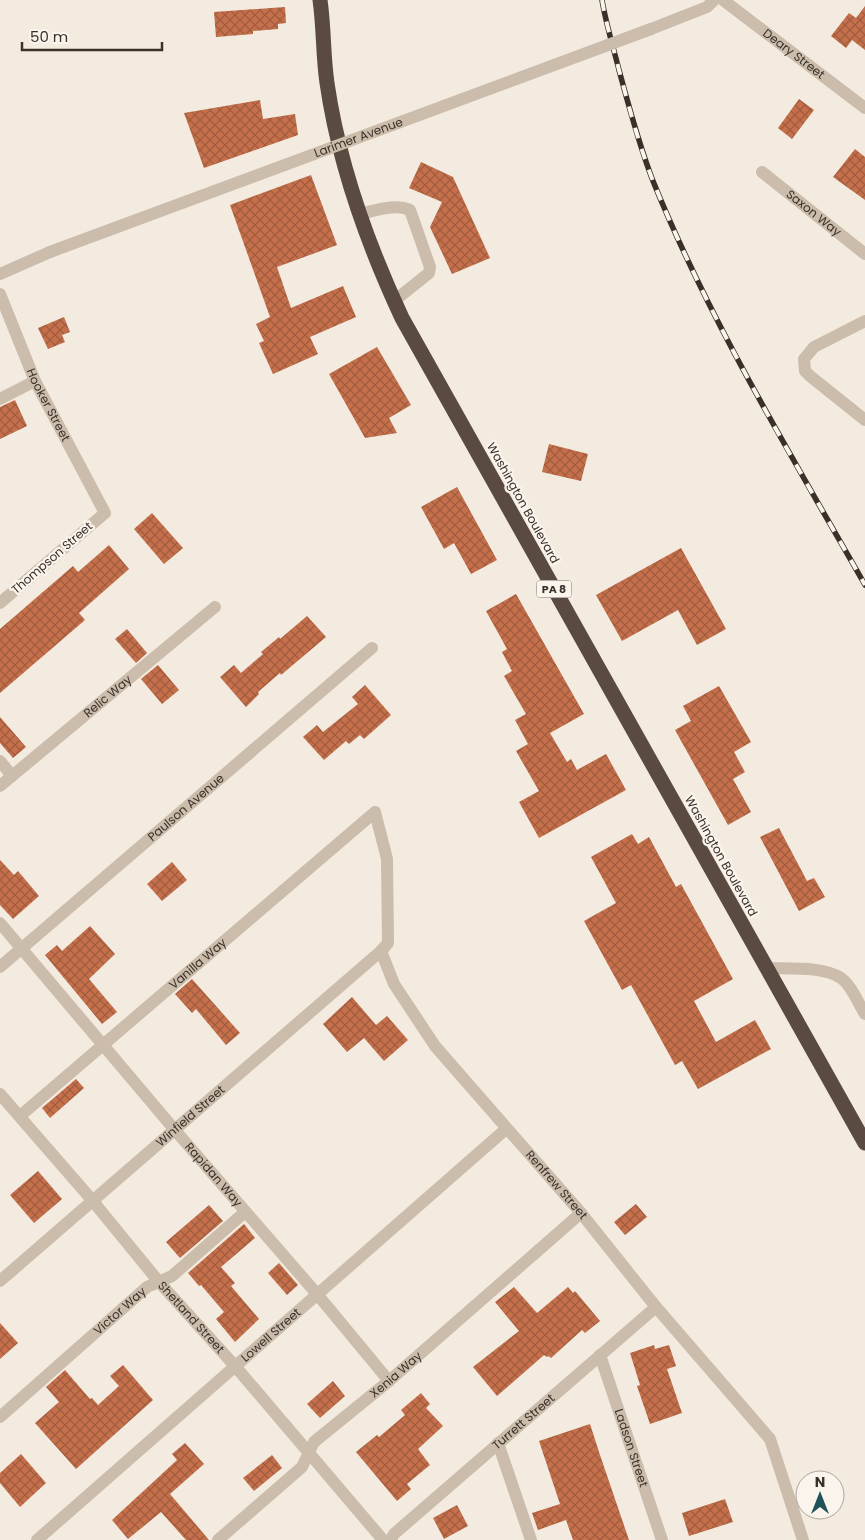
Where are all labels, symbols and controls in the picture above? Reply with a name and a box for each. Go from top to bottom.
scale bar [22,20,162,52]
street label: Deary Street [760,24,829,83]
text: 50 m [30,26,68,47]
street label: Larimer Avenue [312,113,405,161]
street label: Saxon Way [783,185,845,240]
street label: Hooker Street [23,366,74,444]
street label: Washington Boulevard [483,439,564,566]
street label: Thompson Street [7,518,96,598]
road number: PA 8 [536,580,572,598]
street label: Relic Way [80,671,135,721]
street label: Paulson Avenue [144,770,228,845]
street label: Washington Boulevard [681,792,762,919]
street label: Vanilla Way [165,934,230,993]
street label: Winfield Street [152,1081,228,1150]
street label: Rapidan Way [181,1138,247,1210]
street label: Renfrew Street [522,1147,592,1223]
street label: Shetland Street [154,1277,229,1357]
street label: Victor Way [90,1283,150,1338]
street label: Lowell Street [237,1304,304,1366]
street label: Xenia Way [366,1347,425,1401]
street label: Turrett Street [488,1390,558,1453]
street label: Ladson Street [611,1406,653,1489]
north arrow [795,1470,845,1520]
text: N [815,1472,825,1492]

